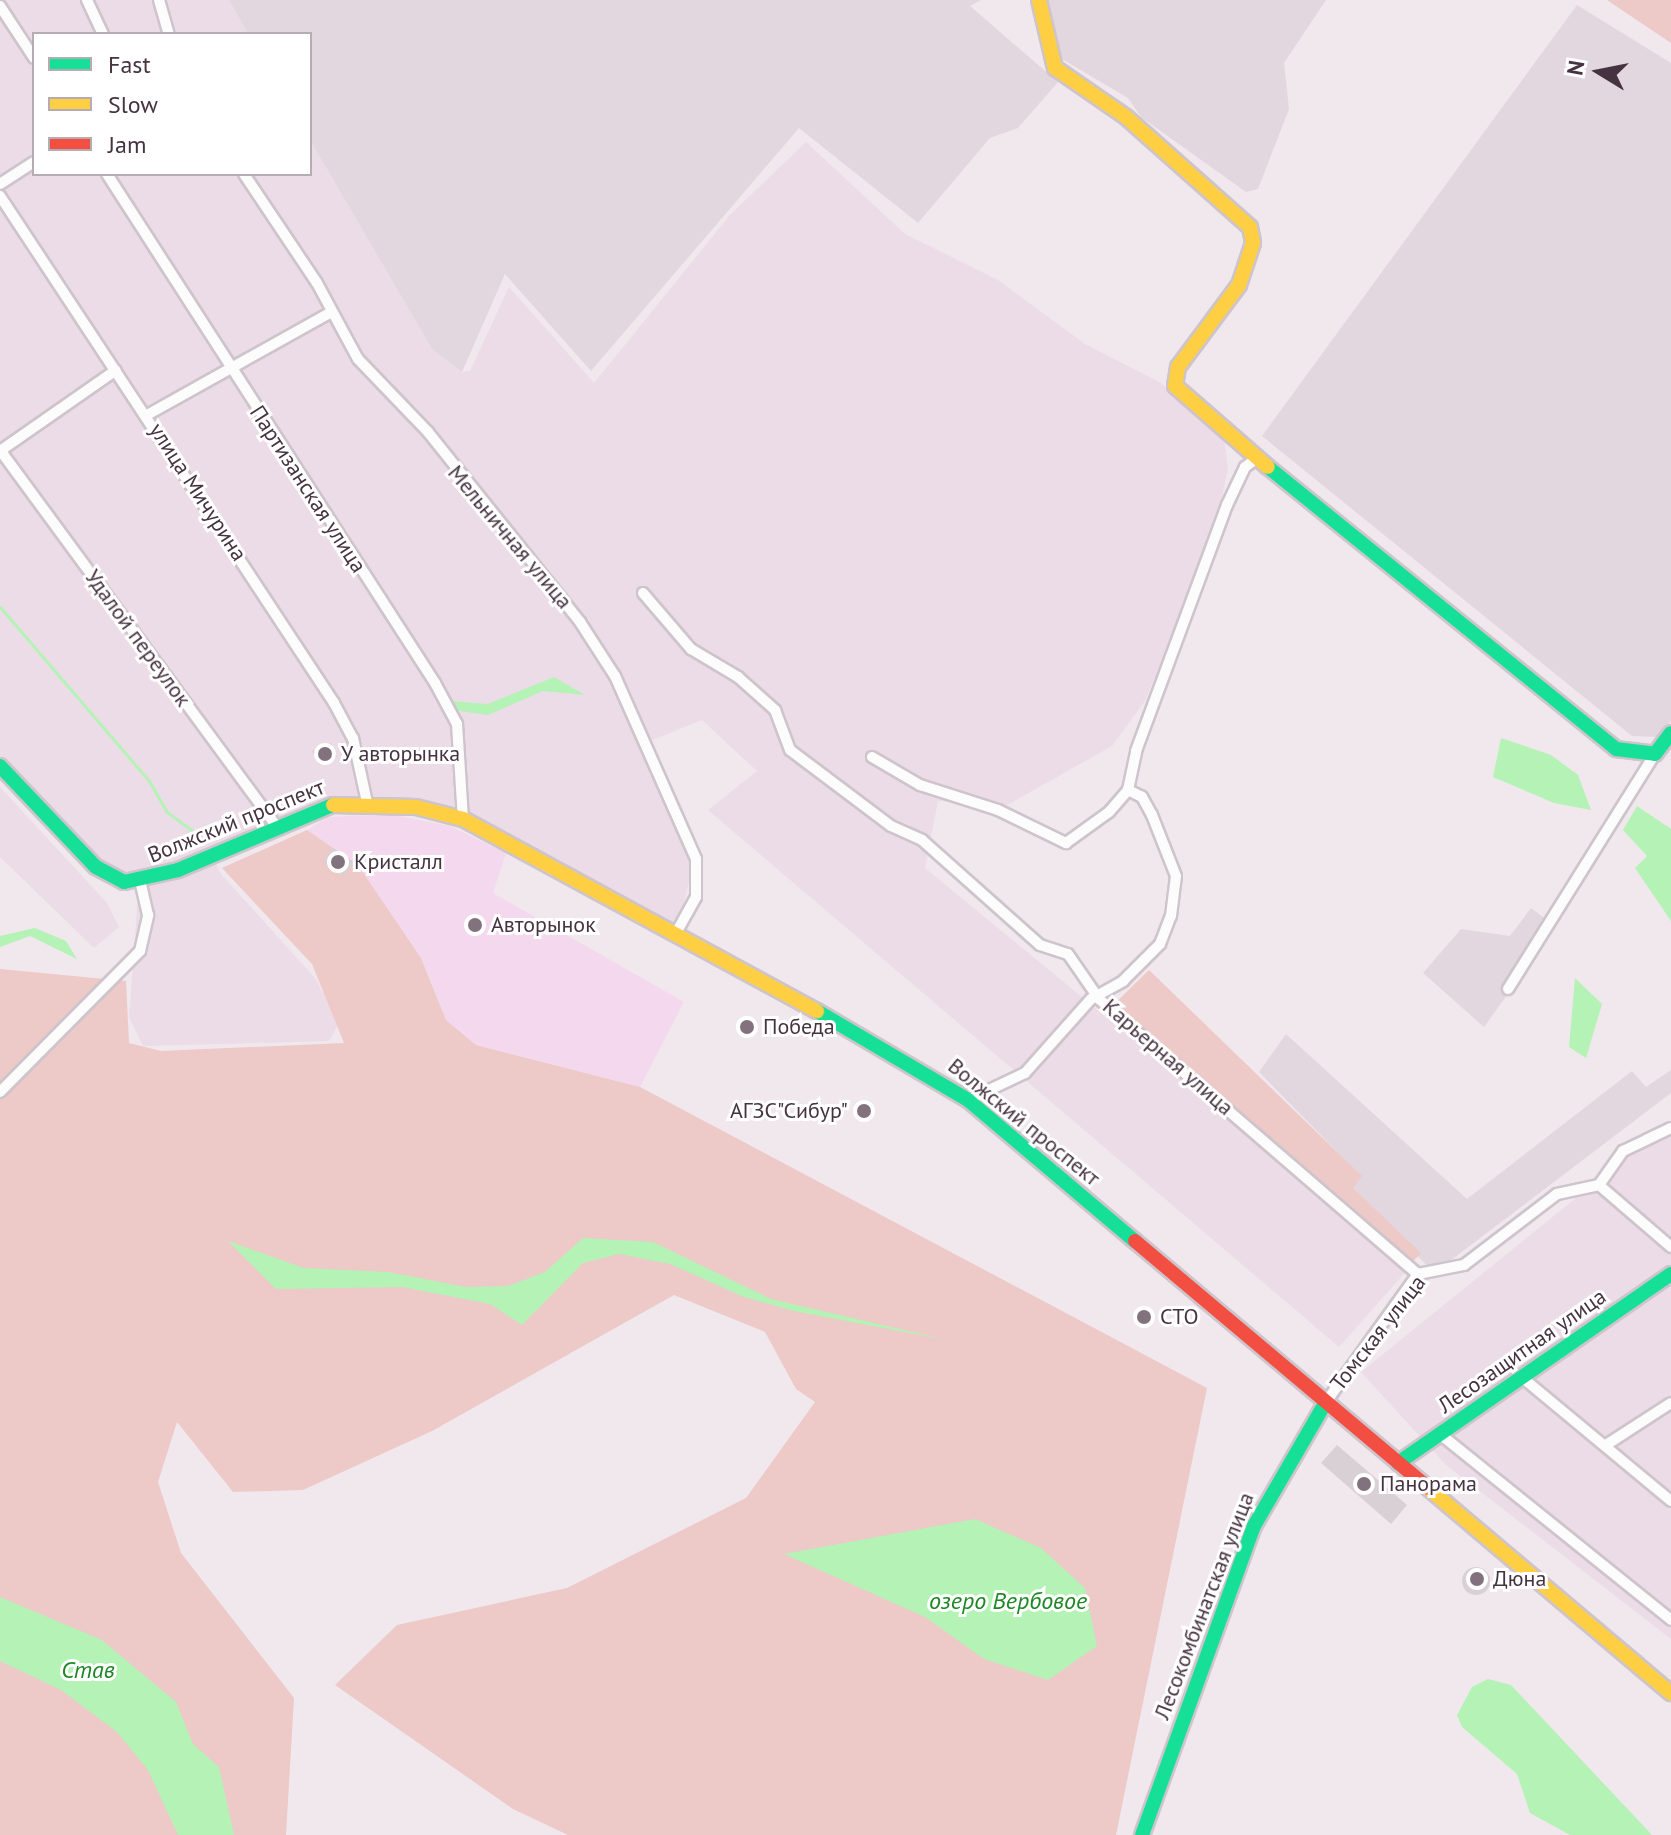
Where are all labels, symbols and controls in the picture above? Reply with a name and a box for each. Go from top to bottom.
legend [32,32,312,176]
north arrow [1559,32,1639,112]
text: Fast [108,49,151,80]
text: N [1560,58,1590,77]
text: Slow [108,89,158,120]
text: Jam [108,129,146,160]
street label: Партизанская улица [244,401,372,577]
street label: улица Мичурина [144,418,252,566]
street label: Мельничная улица [442,460,578,614]
street label: Удалой переулок [80,564,196,712]
place label: У авторынка [341,741,461,767]
marker: У авторынка [316,745,334,763]
street label: Волжский проспект [144,774,328,868]
place label: Кристалл [354,849,443,875]
marker: Кристалл [329,853,347,871]
place label: Авторынок [491,912,596,938]
marker: Авторынок [466,916,484,934]
street label: Карьерная улица [1097,993,1239,1121]
place label: Победа [763,1014,835,1040]
marker: Победа [738,1018,756,1036]
street label: Волжский проспект [943,1053,1105,1191]
place label: АГЗС"Сибур" [730,1098,848,1124]
marker: АГЗС"Сибур" [855,1102,873,1120]
street label: Томская улица [1325,1270,1431,1396]
street label: Лесозащитная улица [1433,1283,1611,1419]
place label: СТО [1160,1304,1198,1330]
marker: СТО [1135,1308,1153,1326]
place label: Панорама [1380,1471,1477,1497]
marker: Панорама [1355,1475,1373,1493]
street label: Лесокомбинатская улица [1149,1489,1259,1723]
place label: Дюна [1493,1566,1546,1592]
marker: Дюна [1468,1570,1486,1588]
water label: озеро Вербовое [929,1587,1087,1615]
water label: Став [61,1656,115,1684]

